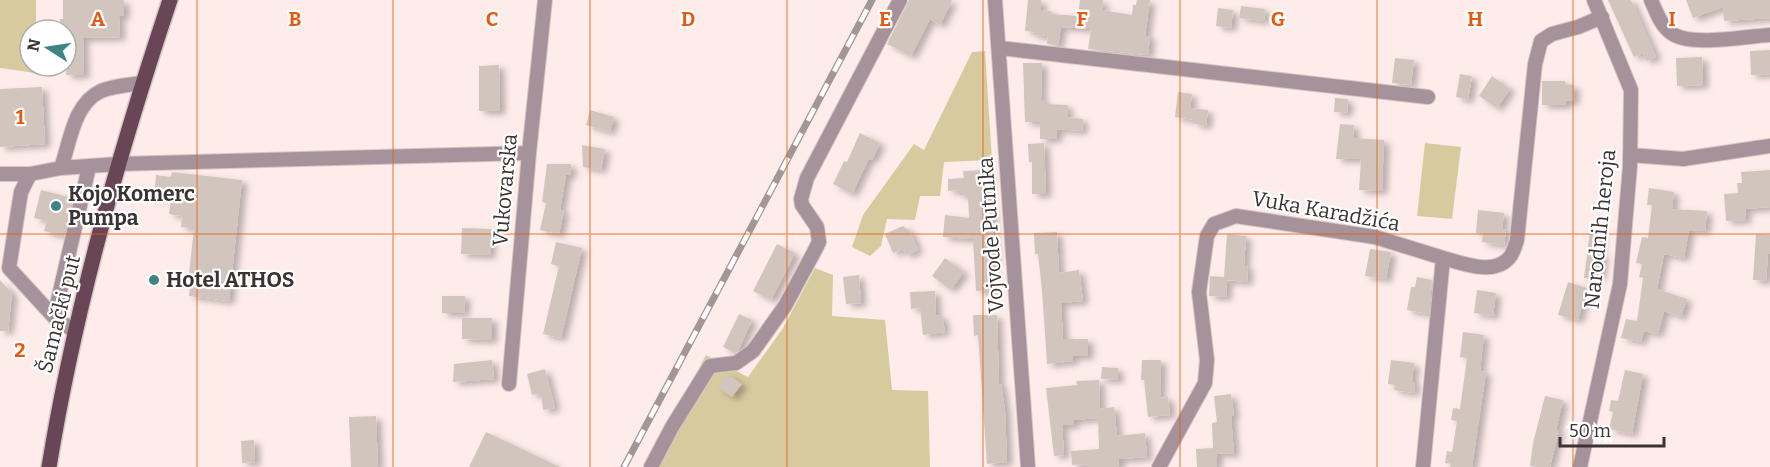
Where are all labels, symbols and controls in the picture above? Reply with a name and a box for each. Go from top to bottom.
text: A [91,7,106,31]
text: B [289,7,302,31]
text: C [486,7,498,31]
text: D [681,7,695,31]
text: E [879,7,891,31]
text: F [1076,7,1088,31]
text: G [1271,7,1285,31]
text: H [1467,7,1483,31]
text: I [1668,7,1676,31]
north arrow [18,18,78,78]
text: N [23,37,44,53]
text: 1 [16,105,25,129]
street label: Vukovarska [487,132,523,248]
street label: Narodnih heroja [1579,147,1621,310]
street label: Vojvode Putnika [973,156,1009,314]
place label: Kojo Komerc Pumpa [68,181,195,231]
street label: Vuka Karadžića [1250,185,1402,237]
marker: Kojo Komerc Pumpa [49,199,63,213]
street label: Šamački put [32,252,86,376]
place label: Hotel ATHOS [166,267,294,293]
marker: Hotel ATHOS [147,273,161,287]
text: 2 [14,338,26,362]
scale bar [1560,410,1664,448]
text: 50 m [1569,420,1611,442]

